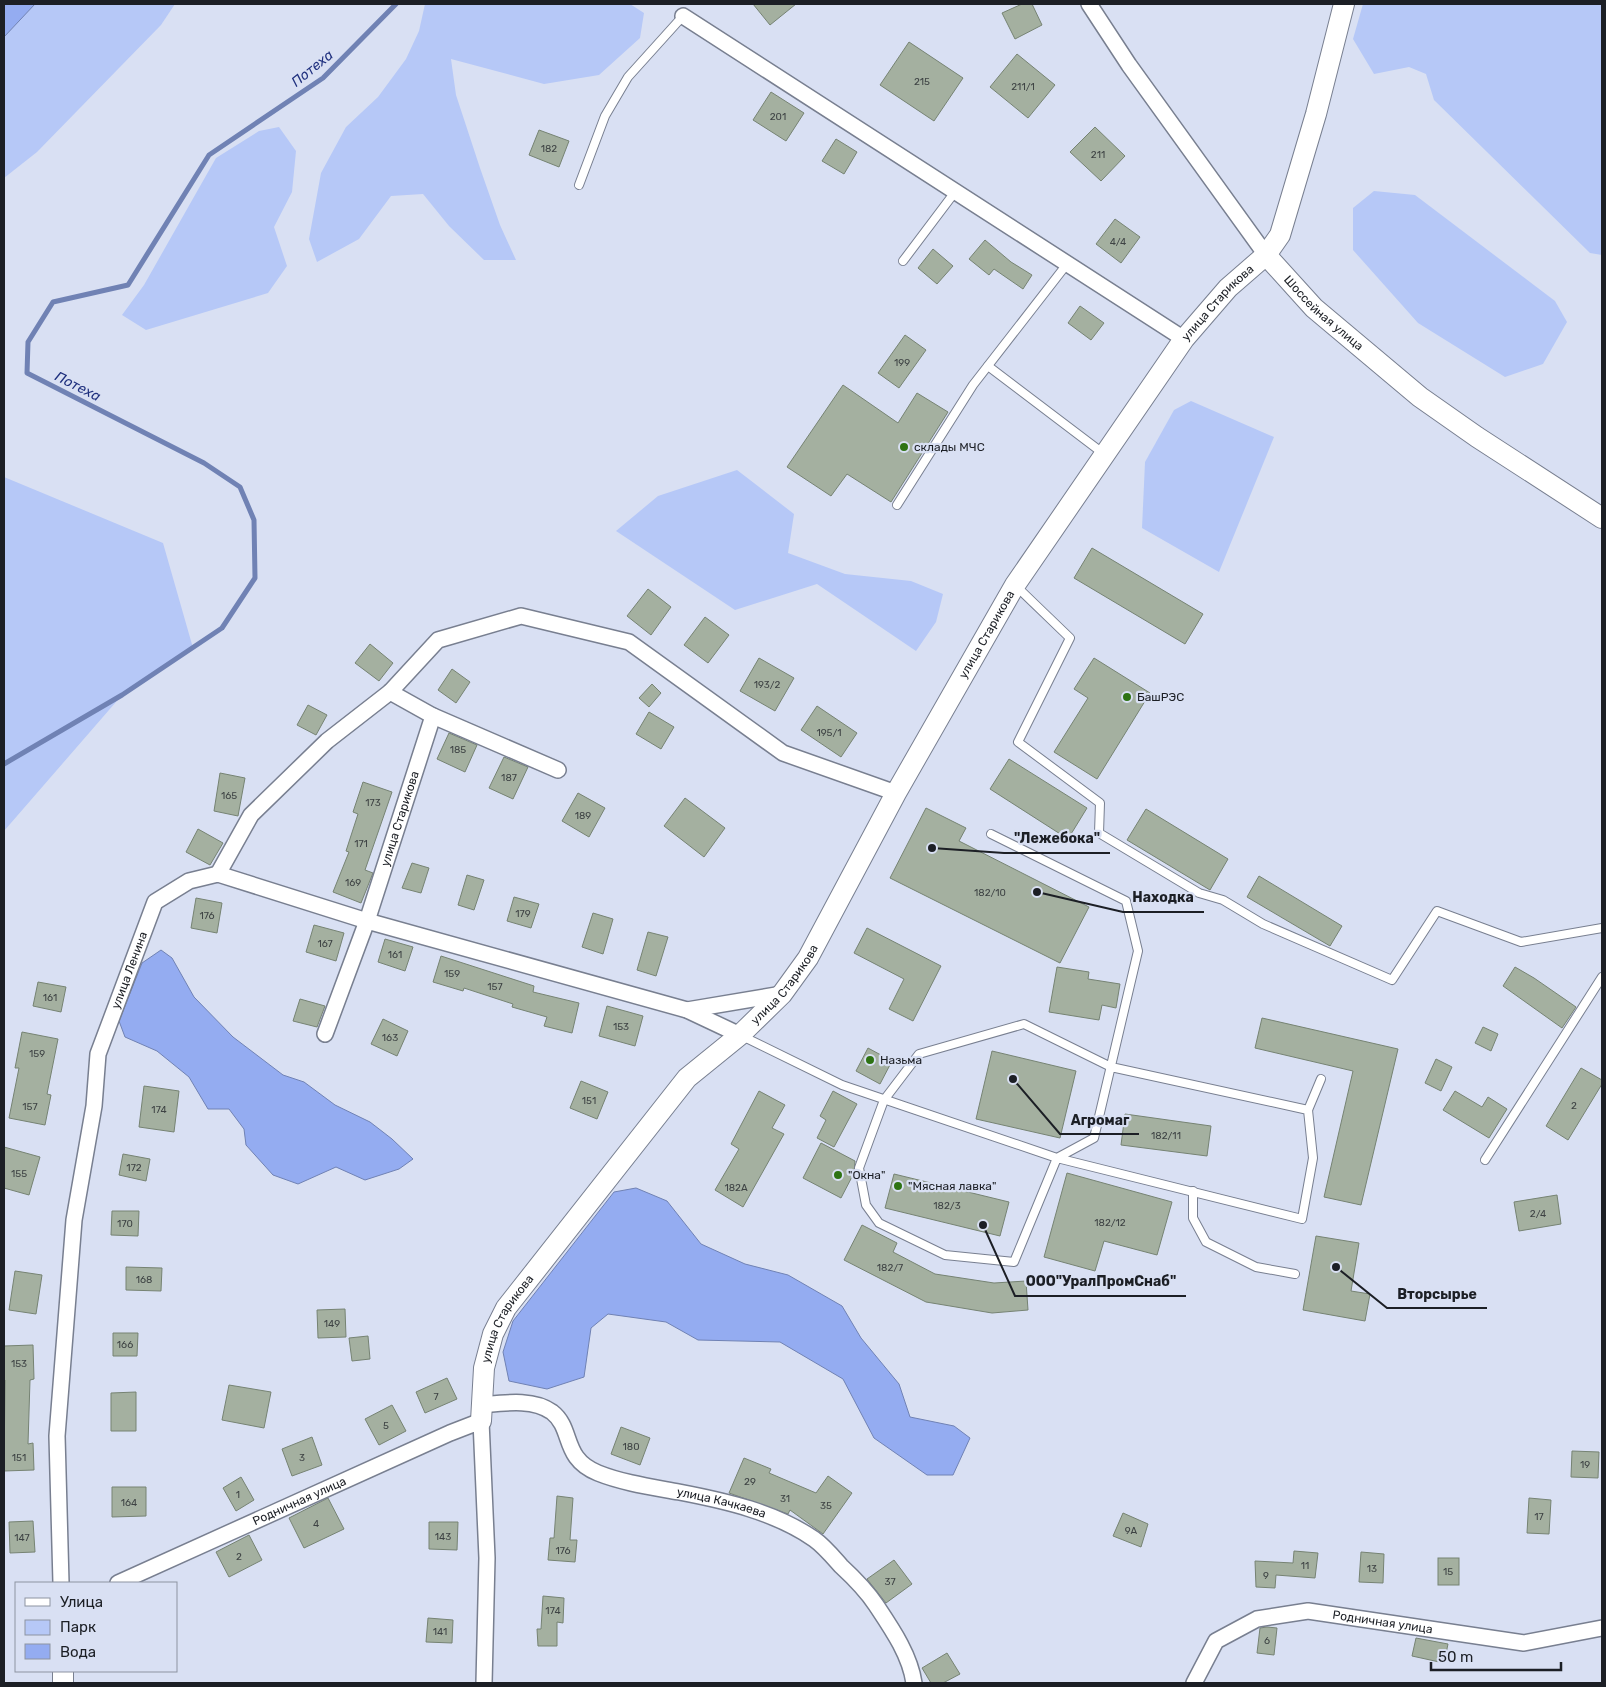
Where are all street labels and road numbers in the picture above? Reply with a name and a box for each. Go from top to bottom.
street label: улица Старикова [1179,262,1257,344]
street label: Шоссейная улица [1281,273,1366,353]
street label: улица Старикова [956,588,1017,681]
street label: улица Старикова [378,769,422,868]
street label: улица Ленина [109,930,150,1011]
street label: улица Старикова [748,942,821,1027]
street label: улица Старикова [479,1272,536,1365]
street label: Родничная улица [250,1474,348,1528]
street label: улица Качкаева [676,1485,768,1521]
street label: Родничная улица [1332,1608,1434,1636]

